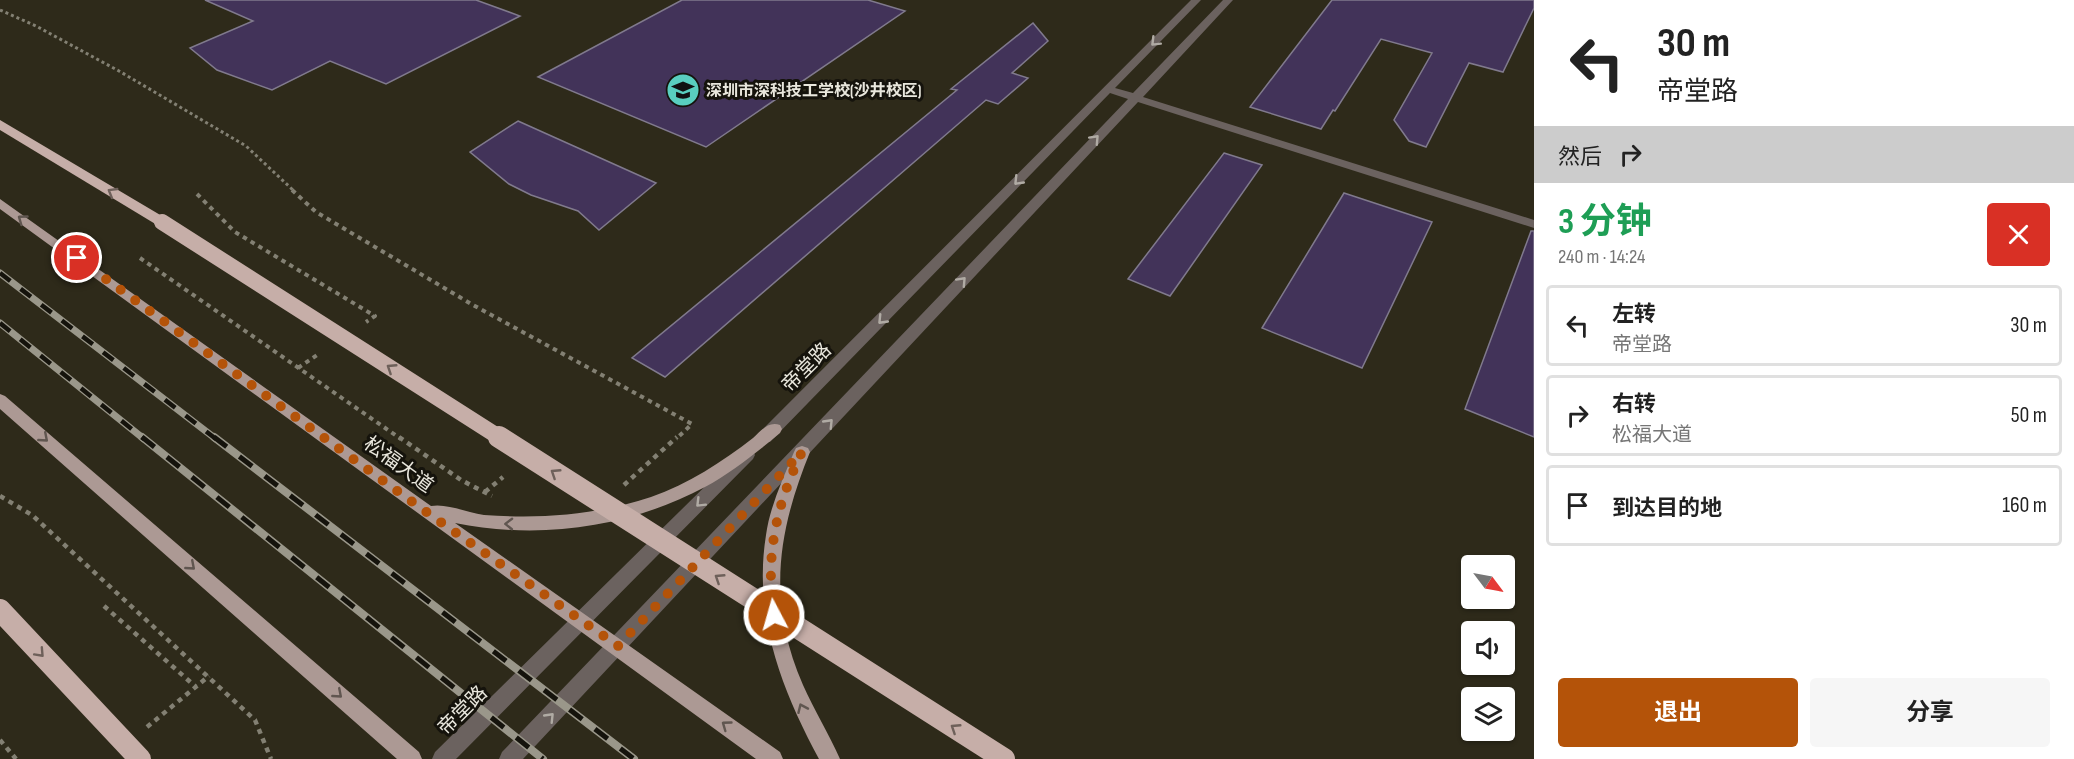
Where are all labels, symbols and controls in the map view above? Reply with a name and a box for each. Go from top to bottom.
text: 30 m [1657,18,1730,69]
icon: left [1558,24,1636,102]
one-way arrow [1151,34,1162,45]
school or university icon: 深圳市深科技工学校(沙井校区) [665,72,701,108]
text: 帝堂路 [1657,76,1738,108]
place label: 深圳市深科技工学校(沙井校区) [706,81,921,101]
one-way arrow [1088,135,1099,146]
icon: right [1614,138,1647,171]
text: 然后 [1558,144,1602,171]
one-way arrow [1014,174,1025,184]
one-way arrow [108,188,118,199]
text: 3 分钟 [1558,201,1652,244]
button: close [1987,203,2050,266]
one-way arrow [18,215,29,226]
pin [51,232,102,283]
icon: arrive [60,241,93,274]
text: 240 m · 14:24 [1558,245,1645,269]
one-way arrow [955,278,966,289]
text: 左转 [1612,301,1656,328]
icon: left [1561,309,1594,342]
text: 30 m [2010,312,2047,339]
one-way arrow [878,313,889,324]
text: 帝堂路 [1612,333,1672,357]
street label: 帝堂路 [777,338,836,397]
one-way arrow [386,364,397,375]
text: 右转 [1612,391,1656,418]
icon: right [1561,399,1594,432]
text: 50 m [2011,402,2047,429]
one-way arrow [822,420,833,430]
text: 松福大道 [1612,423,1692,447]
one-way arrow [37,431,48,442]
street label: 松福大道 [359,432,438,498]
one-way arrow [551,468,561,480]
icon: arrive [1561,489,1594,522]
text: 160 m [2002,492,2047,519]
text: 到达目的地 [1612,495,1722,522]
one-way arrow [696,496,706,507]
one-way arrow [505,518,514,530]
north arrow [1461,555,1515,609]
map controls [1461,555,1515,741]
one-way arrow [184,559,195,570]
one-way arrow [715,574,726,585]
position arrow [742,583,806,647]
button: sound [1461,621,1515,675]
one-way arrow [33,646,44,657]
button: 退出 [1558,678,1798,747]
button: 分享 [1810,678,2050,747]
street label: 帝堂路 [433,681,492,740]
one-way arrow [331,687,342,698]
button: layers [1461,687,1515,741]
one-way arrow [798,703,810,714]
one-way arrow [542,713,553,724]
one-way arrow [721,721,732,732]
one-way arrow [950,724,961,735]

